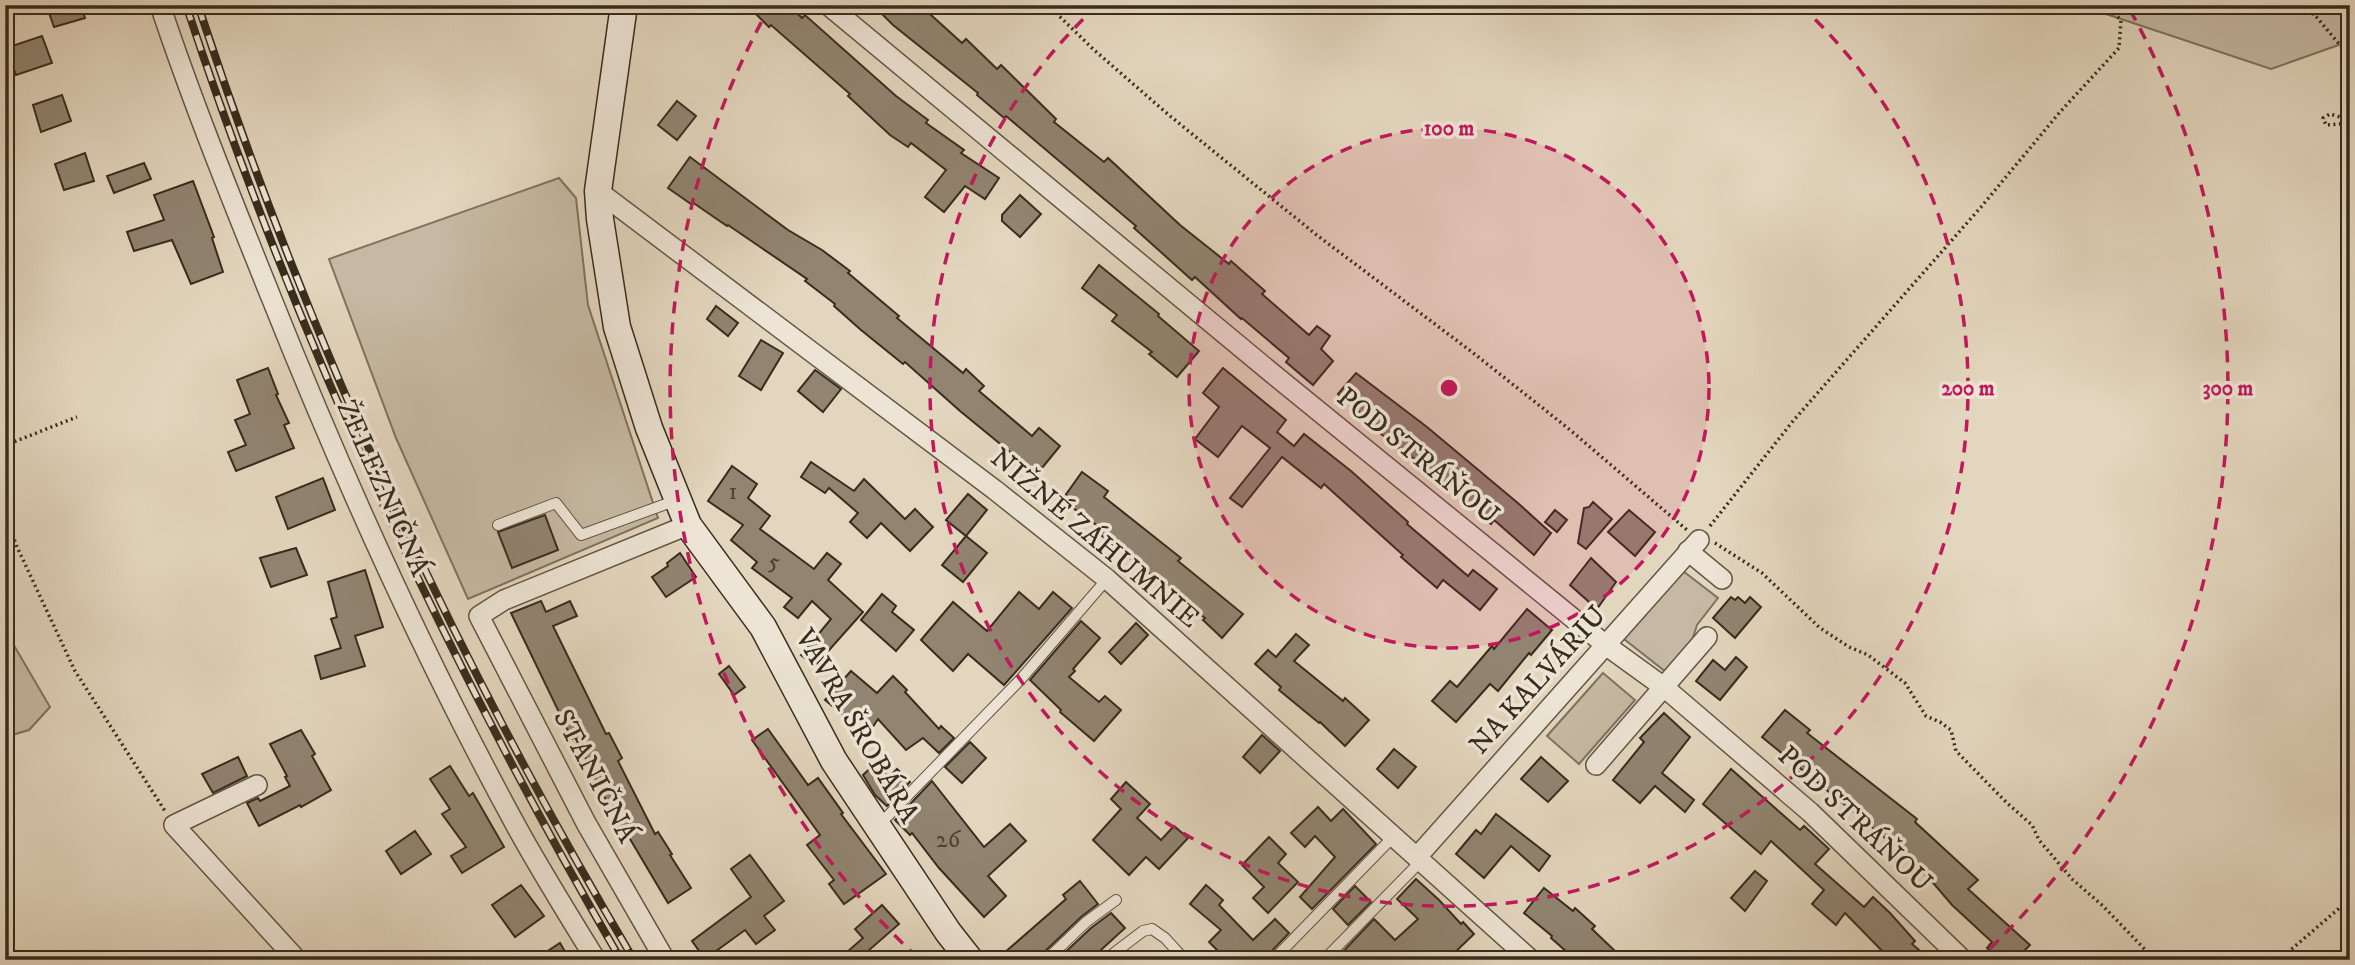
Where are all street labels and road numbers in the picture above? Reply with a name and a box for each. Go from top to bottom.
street label: POD STRÁŇOU [1330,379,1507,532]
street label: ŽELEZNIČNÁ [329,394,439,582]
street label: NIŽNÉ ZÁHUMNIE [983,440,1207,636]
street label: NA KALVÁRIU [1461,598,1614,762]
street label: VAVRA ŠROBÁRA [787,621,928,830]
street label: STANIČNÁ [545,703,646,850]
street label: POD STRÁŇOU [1770,738,1940,900]

